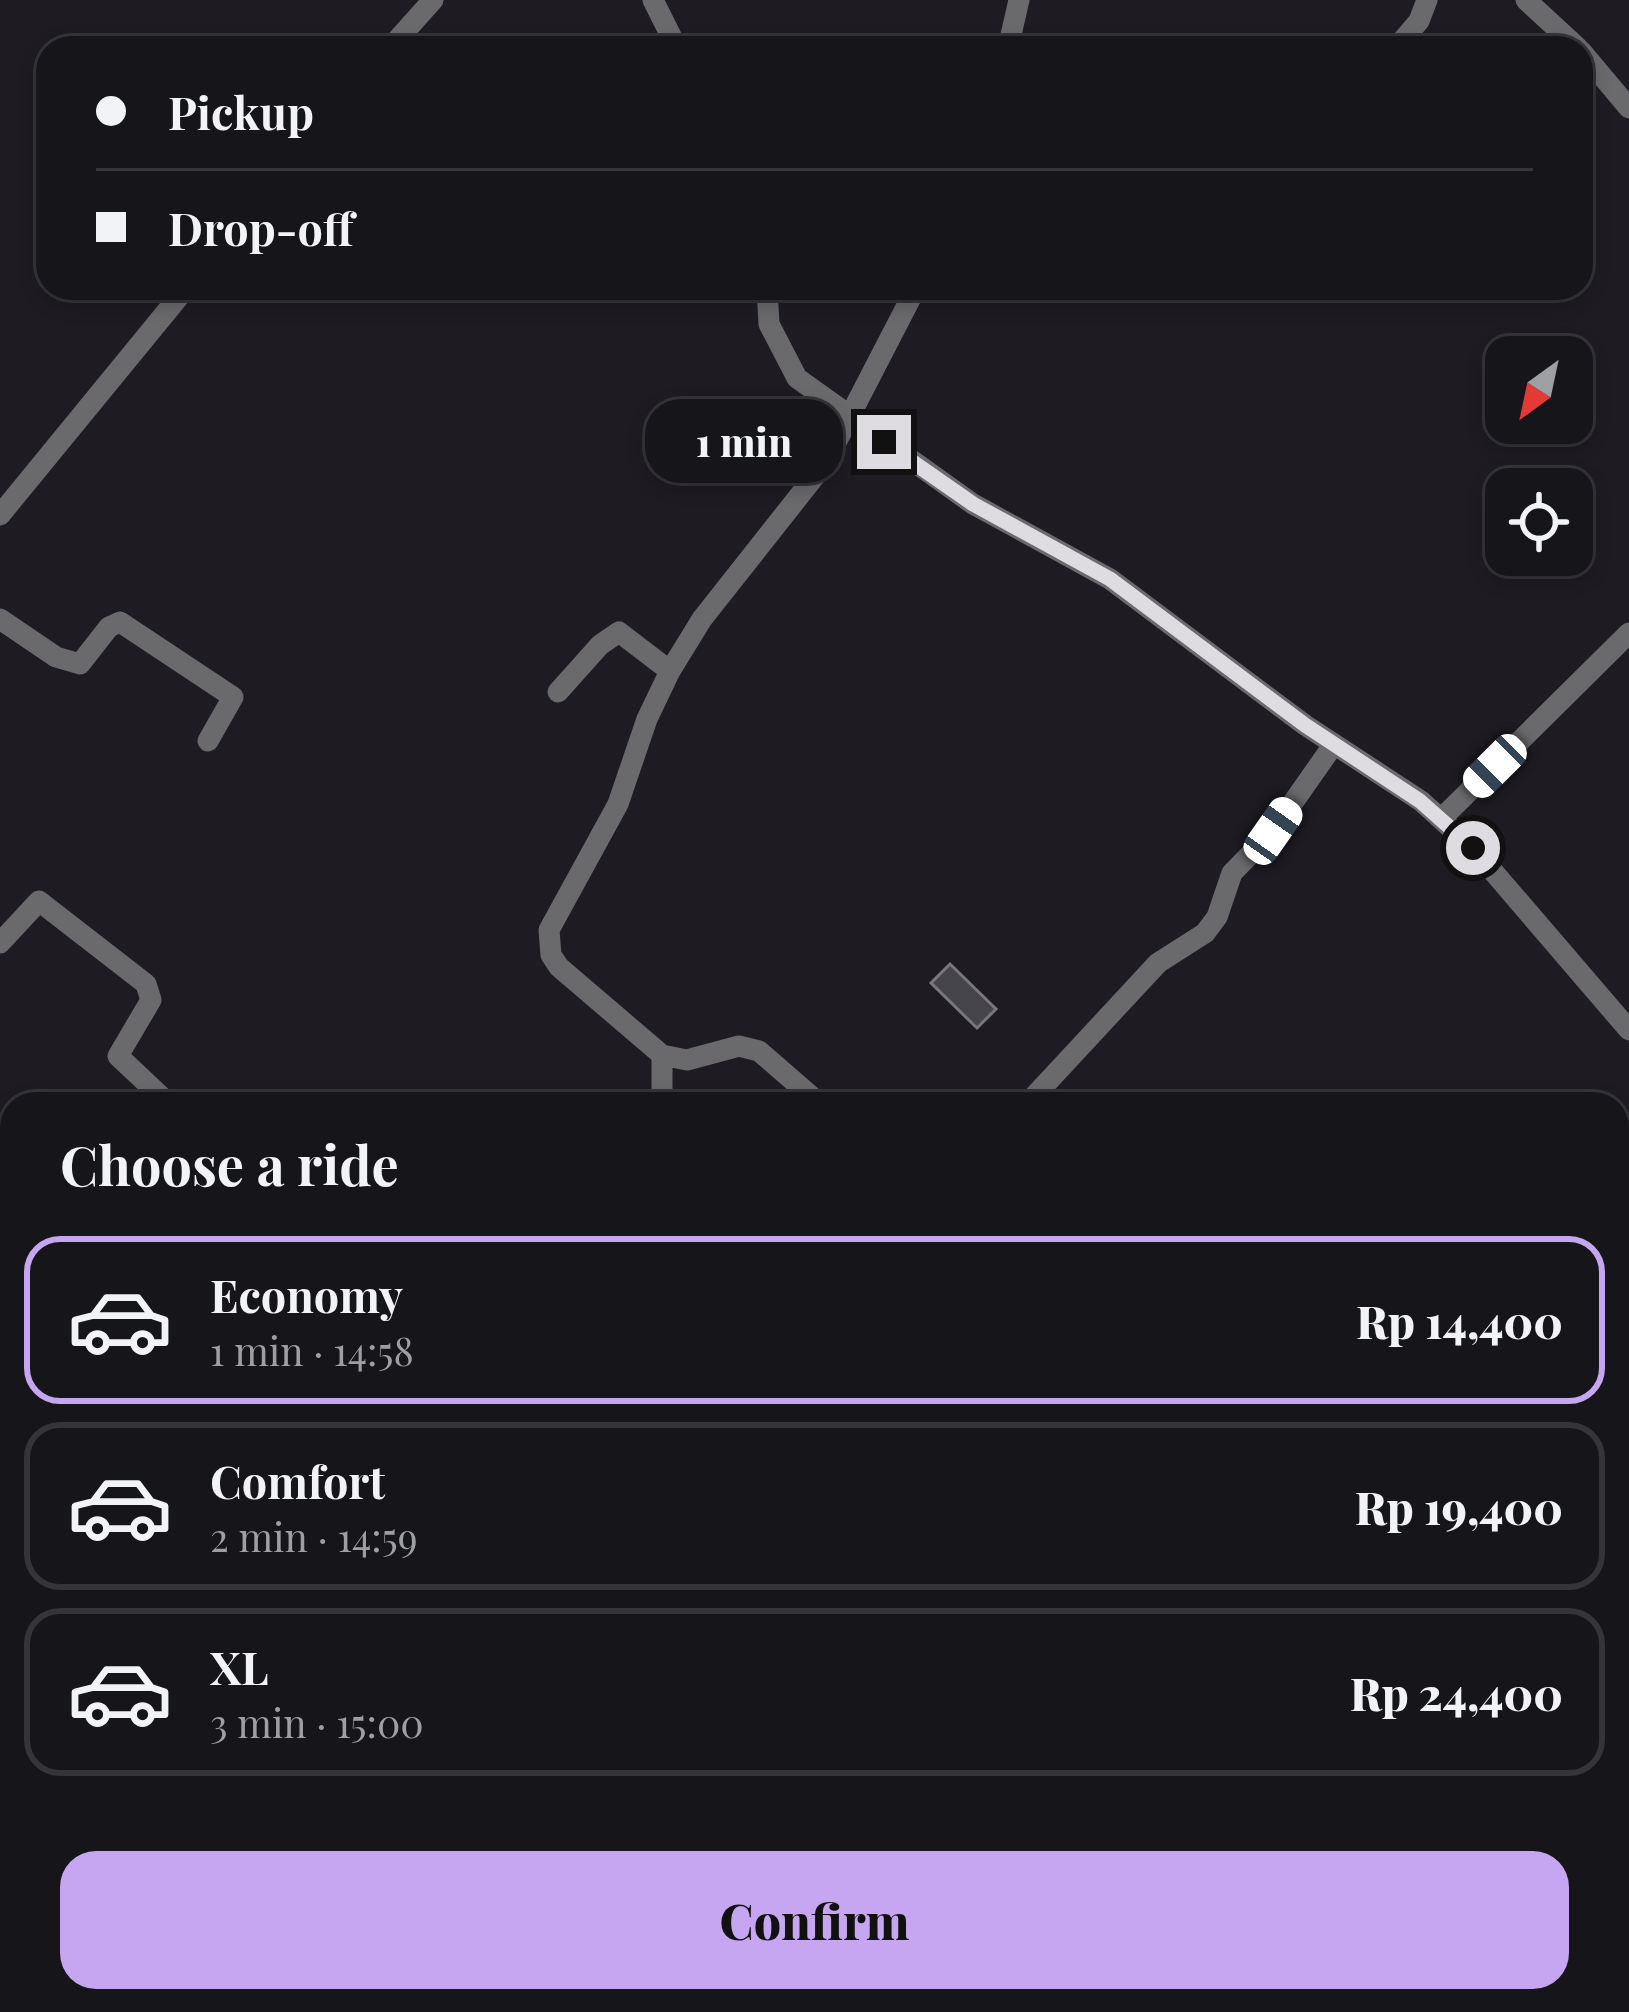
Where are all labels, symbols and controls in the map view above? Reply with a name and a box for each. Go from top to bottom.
text: Pickup [168,81,314,141]
text: Drop-off [168,197,354,257]
north arrow [1485,336,1593,444]
map controls [1485,336,1593,576]
callout: 1 min [644,400,842,484]
text: 1 min [696,415,792,467]
route end [857,415,911,469]
button: locate [1485,468,1593,576]
car [1457,728,1533,804]
car [1238,791,1308,871]
route start [1446,821,1500,875]
text: Choose a ride [60,1128,399,1200]
text: Economy [210,1264,403,1324]
icon: car [66,1266,174,1374]
text: Rp 14,400 [1356,1290,1563,1350]
text: 1 min · 14:58 [210,1324,414,1376]
text: Comfort [210,1450,385,1510]
icon: car [66,1452,174,1560]
text: Rp 19,400 [1355,1476,1563,1536]
text: 2 min · 14:59 [210,1510,418,1562]
text: XL [210,1636,269,1696]
icon: car [66,1638,174,1746]
text: Rp 24,400 [1350,1662,1563,1722]
text: 3 min · 15:00 [210,1696,424,1748]
button: Confirm [60,1851,1569,1989]

